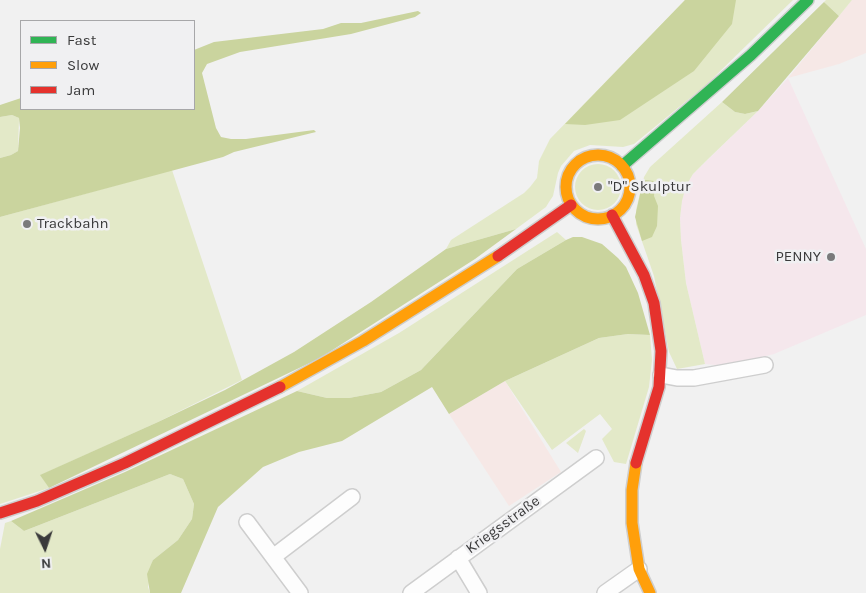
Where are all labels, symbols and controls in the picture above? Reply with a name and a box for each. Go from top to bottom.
legend [20,20,195,110]
text: Fast [67,31,96,49]
text: Slow [67,56,99,74]
text: Jam [67,81,95,99]
place label: "D" Skulptur [608,178,690,196]
marker: "D" Skulptur [592,181,604,193]
place label: Trackbahn [37,215,109,233]
marker: Trackbahn [21,218,33,230]
place label: PENNY [776,248,821,266]
marker: PENNY [825,251,837,263]
street label: Kriegsstraße [462,492,544,558]
north arrow [20,523,70,573]
text: N [40,555,52,572]

